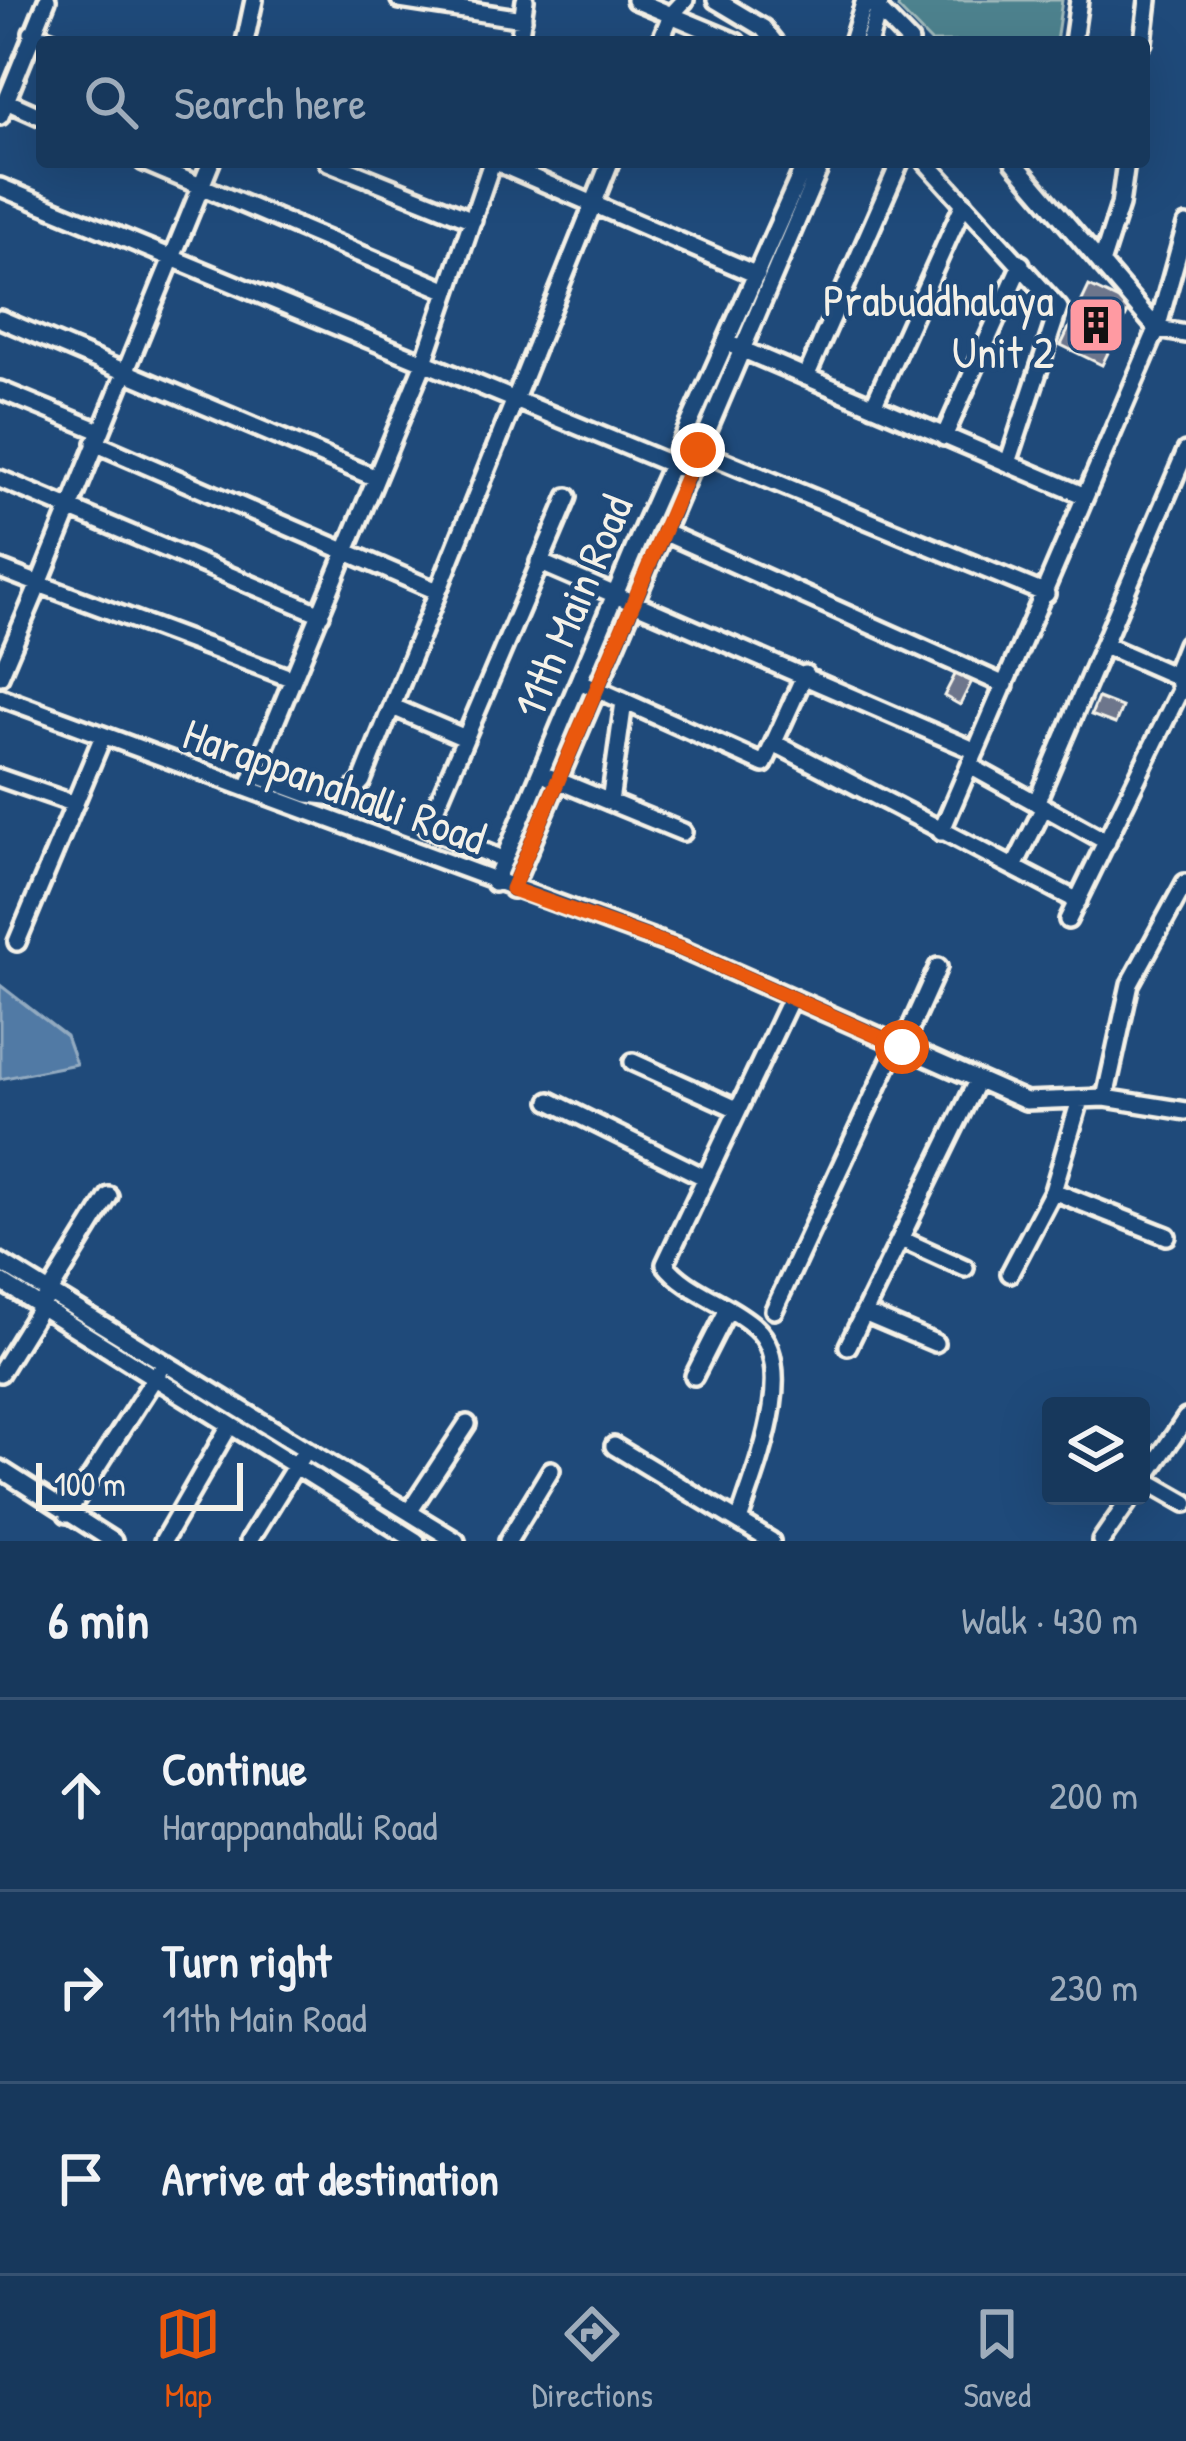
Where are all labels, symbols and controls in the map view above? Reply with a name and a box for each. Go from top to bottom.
search box [36,36,1150,168]
icon: search [78,69,144,135]
text: Search here [174,72,366,133]
place label: Prabuddhalaya Unit 2 [823,269,1054,382]
building icon: Prabuddhalaya Unit 2 [1065,294,1127,356]
route end [671,423,725,477]
street label: 11th Main Road [498,485,646,727]
street label: Harappanahalli Road [175,702,495,868]
route start [875,1020,929,1074]
map controls [1042,1397,1150,1505]
button: layers [1042,1397,1150,1505]
scale bar [36,1457,243,1510]
text: 100 m [54,1462,126,1506]
text: 6 min [48,1585,149,1654]
text: Walk · 430 m [961,1593,1138,1646]
text: Continue [162,1738,307,1799]
icon: ahead [48,1762,114,1828]
text: 200 m [1049,1768,1138,1821]
text: Harappanahalli Road [162,1799,438,1852]
text: Turn right [162,1930,331,1991]
icon: right [48,1954,114,2020]
text: 230 m [1049,1960,1138,2013]
text: 11th Main Road [162,1991,367,2044]
icon: arrive [48,2146,114,2212]
text: Arrive at destination [162,2148,499,2209]
tab: Map [155,2301,221,2417]
tab: Directions [532,2301,653,2417]
tab: Saved [963,2301,1031,2417]

